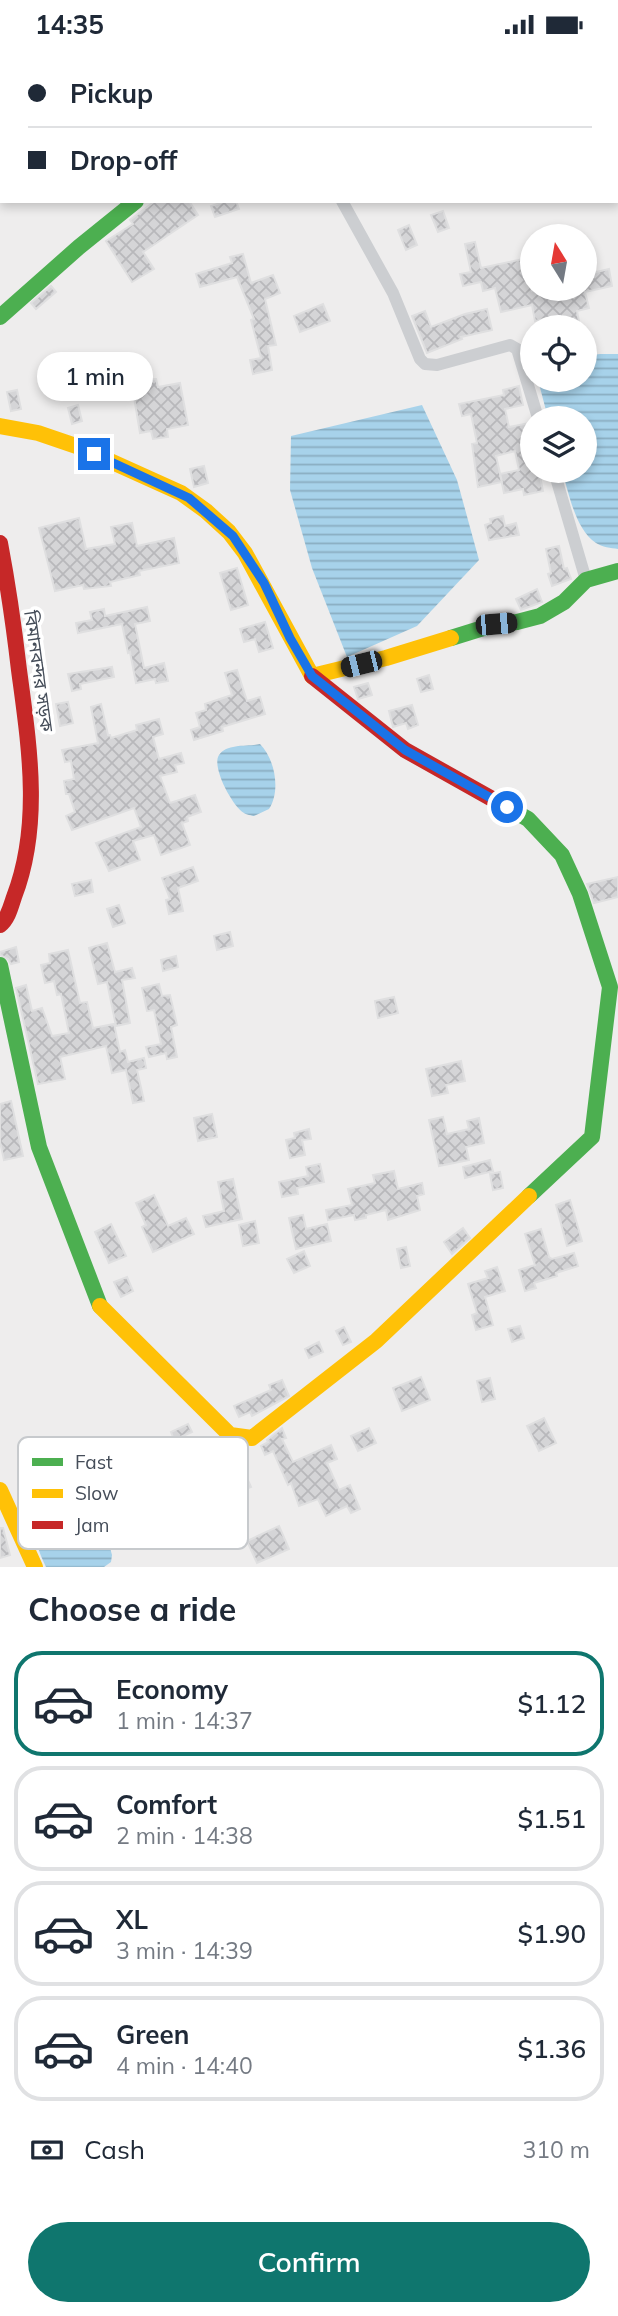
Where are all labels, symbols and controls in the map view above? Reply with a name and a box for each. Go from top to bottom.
text: 14:35 [35,8,104,41]
text: Pickup [70,77,153,110]
text: Drop-off [70,144,177,177]
north arrow [520,224,597,301]
map controls [520,224,597,483]
button: locate [520,315,597,392]
callout: 1 min [36,353,152,401]
text: 1 min [65,362,125,391]
button: layers [520,406,597,483]
route end [78,438,110,470]
street label: বিমানবন্দর সড়ক [19,608,59,734]
car [475,612,518,636]
car [339,649,384,679]
route start [491,791,523,823]
legend [18,1437,248,1549]
text: Fast [75,1450,113,1474]
text: Slow [75,1481,119,1505]
text: Jam [75,1513,109,1537]
text: Choose a ride [28,1589,236,1629]
icon: car [32,1672,95,1735]
text: Economy [116,1673,228,1706]
text: $1.12 [517,1687,586,1720]
text: 1 min · 14:37 [116,1706,253,1735]
icon: car [32,1787,95,1850]
text: Comfort [116,1788,217,1821]
text: $1.51 [517,1802,586,1835]
text: 2 min · 14:38 [116,1821,253,1850]
icon: car [32,1902,95,1965]
text: XL [116,1903,148,1936]
text: $1.90 [517,1917,586,1950]
text: 3 min · 14:39 [116,1936,253,1965]
icon: car [32,2017,95,2080]
text: Green [116,2018,189,2051]
text: $1.36 [517,2032,586,2065]
text: 4 min · 14:40 [116,2051,253,2080]
icon: cash [28,2131,66,2169]
text: Cash [84,2133,145,2166]
text: 310 m [522,2135,590,2164]
button: Confirm [28,2222,590,2302]

